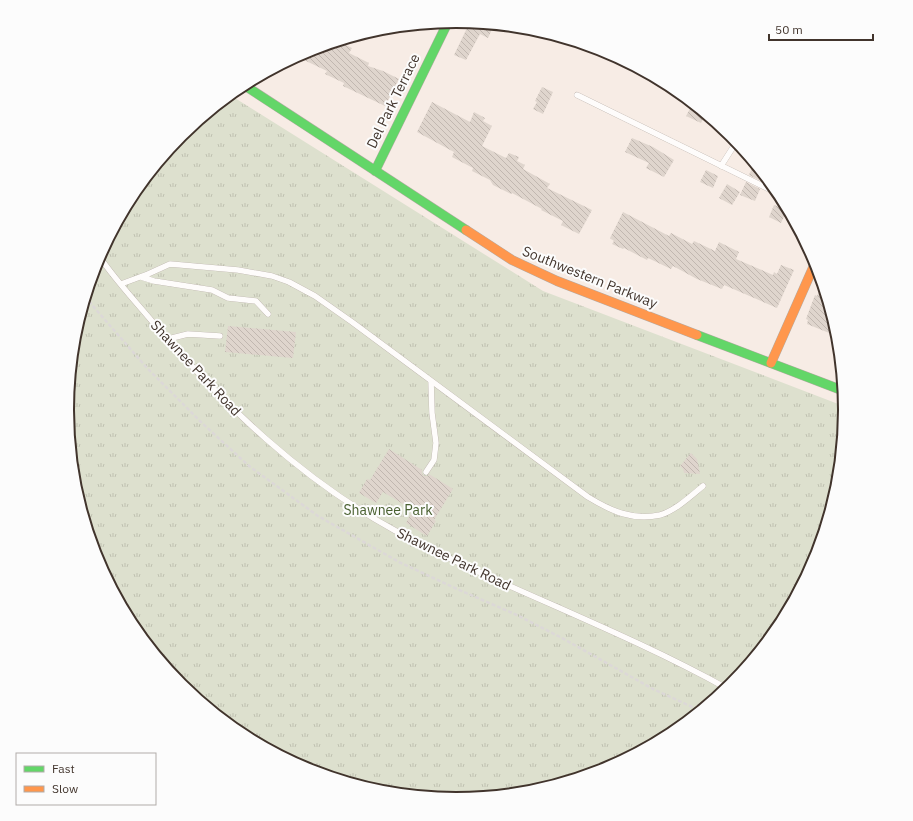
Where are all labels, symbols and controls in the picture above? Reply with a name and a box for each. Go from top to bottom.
scale bar [769,16,873,42]
text: 50 m [775,22,803,37]
street label: Del Park Terrace [362,51,424,151]
street label: Southwestern Parkway [520,242,660,312]
street label: Shawnee Park Road [147,316,245,420]
park label: Shawnee Park [343,501,433,519]
street label: Shawnee Park Road [394,524,514,594]
legend [16,753,156,805]
text: Fast [52,761,75,776]
text: Slow [52,781,78,796]

